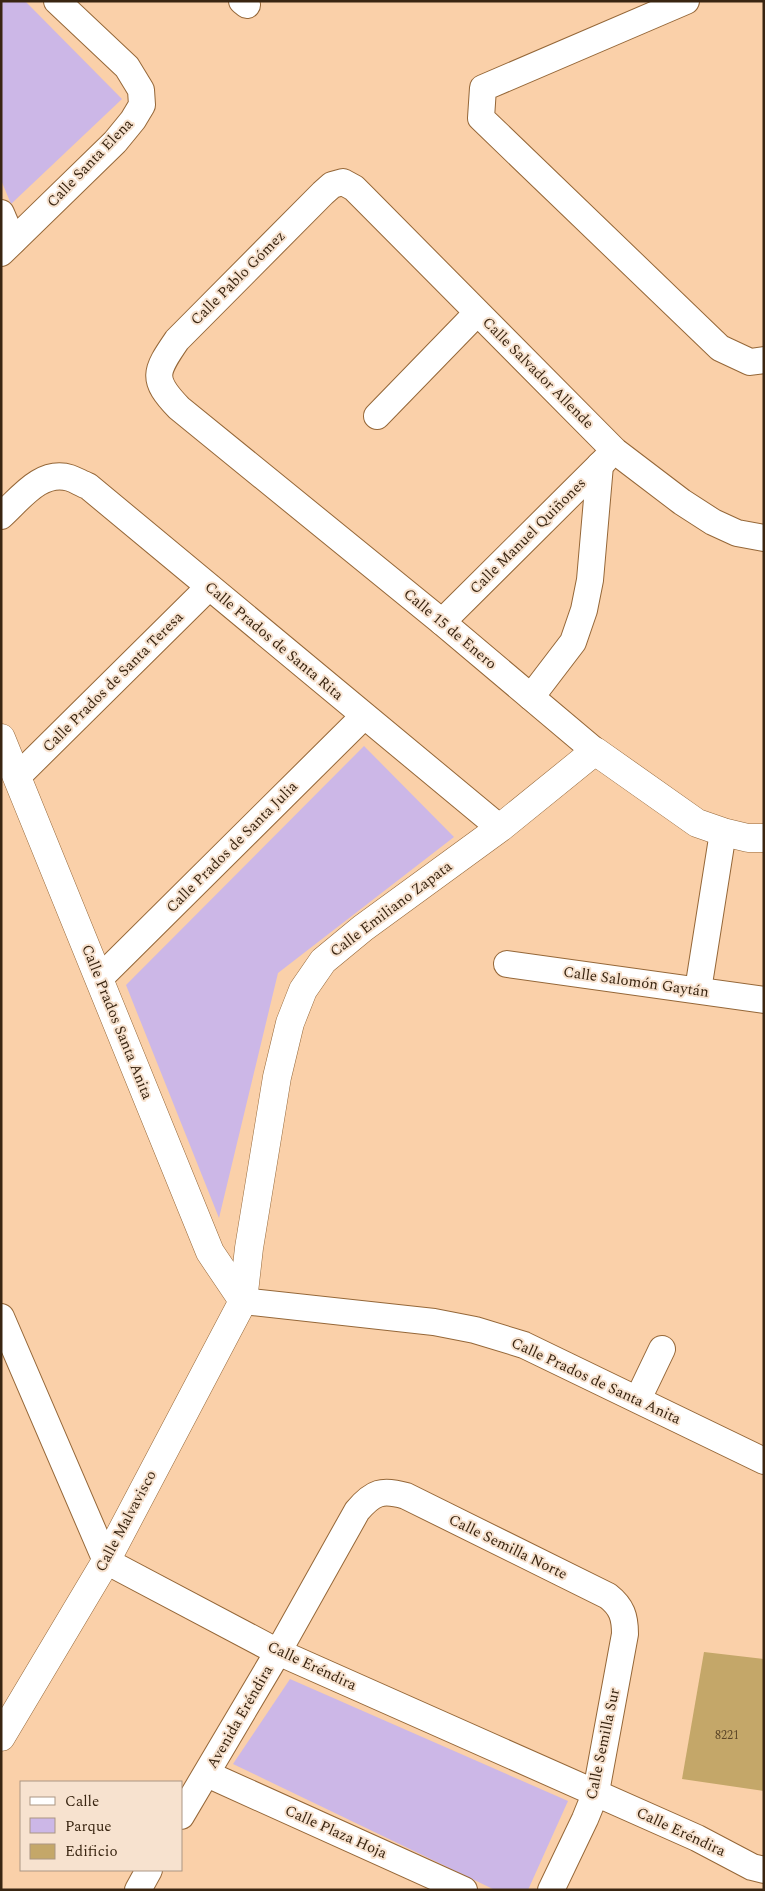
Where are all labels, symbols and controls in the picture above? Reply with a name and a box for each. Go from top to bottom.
street label: Calle Santa Elena [41,113,139,213]
street label: Calle Pablo Gómez [185,225,291,331]
street label: Calle Salvador Allende [477,312,599,434]
street label: Calle Manuel Quiñones [464,472,592,600]
street label: Calle Prados de Santa Rita [200,576,349,706]
street label: Calle 15 de Enero [398,583,502,675]
street label: Calle Prados de Santa Teresa [37,606,189,758]
street label: Calle Prados de Santa Julia [161,775,304,918]
street label: Calle Emiliano Zapata [325,855,458,963]
street label: Calle Prados Santa Anita [75,941,159,1104]
street label: Calle Salomón Gaytán [562,960,711,1004]
street label: Calle Prados de Santa Anita [507,1332,685,1431]
street label: Calle Malvavisco [90,1466,162,1576]
street label: Calle Semilla Norte [445,1508,571,1586]
street label: Calle Eréndira [264,1635,361,1697]
street label: Avenida Eréndira [201,1660,279,1773]
street label: Calle Semilla Sur [580,1686,626,1802]
house number: 8221 [715,1726,739,1745]
legend [20,1781,182,1871]
text: Calle [65,1790,99,1813]
street label: Calle Plaza Hoja [281,1799,391,1865]
street label: Calle Eréndira [633,1801,730,1863]
text: Parque [65,1815,112,1838]
text: Edificio [65,1840,118,1863]

